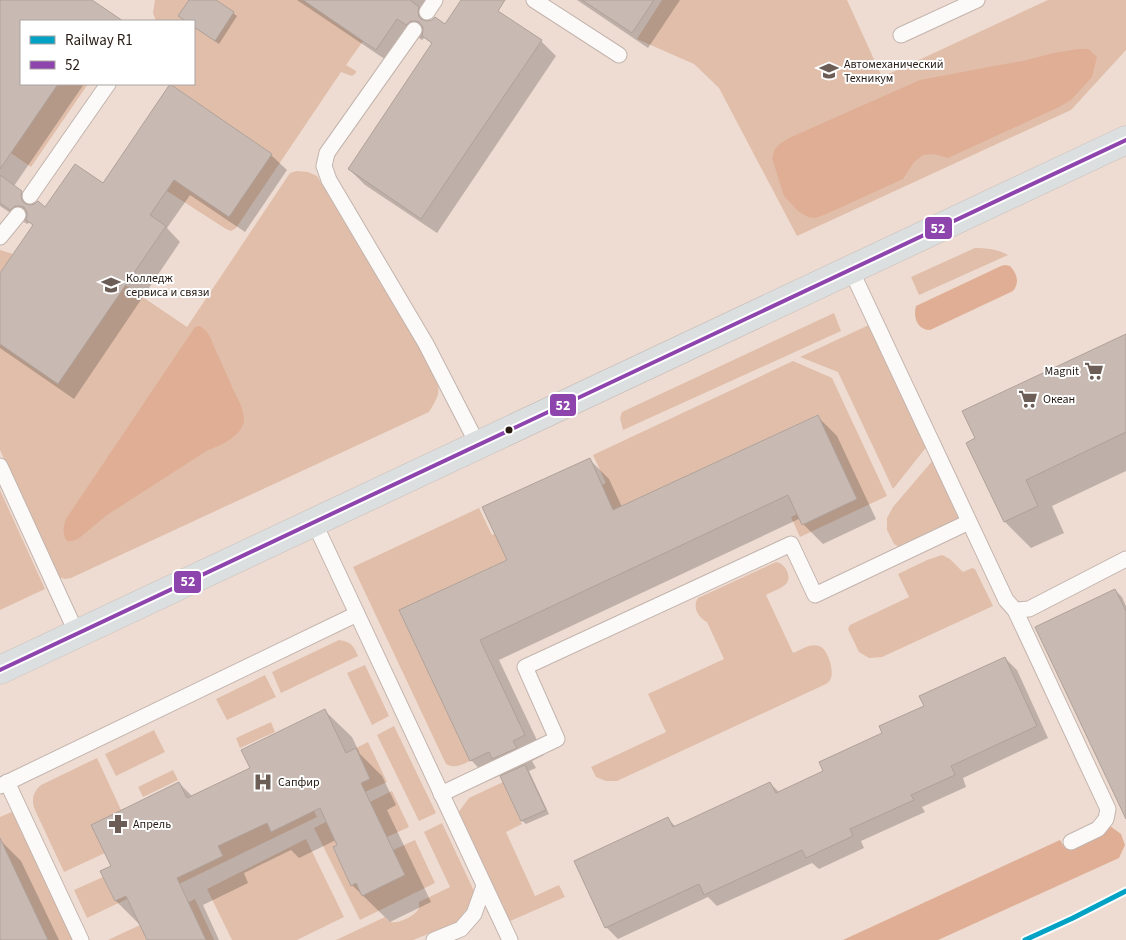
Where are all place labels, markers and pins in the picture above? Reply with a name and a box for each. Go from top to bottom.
place label: Автомеханический Техникум [844,56,944,87]
school or university icon: Автомеханический Техникум [818,60,840,82]
place label: Колледж сервиса и связи [126,270,210,301]
school or university icon: Колледж сервиса и связи [100,274,122,296]
supermarket icon: Magnit [1083,360,1105,382]
place label: Magnit [1045,363,1079,380]
supermarket icon: Океан [1017,388,1039,410]
place label: Океан [1043,391,1075,408]
unlabelled marker [504,425,514,435]
hospital icon: Сапфир [252,771,274,793]
place label: Сапфир [278,774,320,791]
pharmacy icon: Апрель [107,813,129,835]
place label: Апрель [133,816,171,833]

